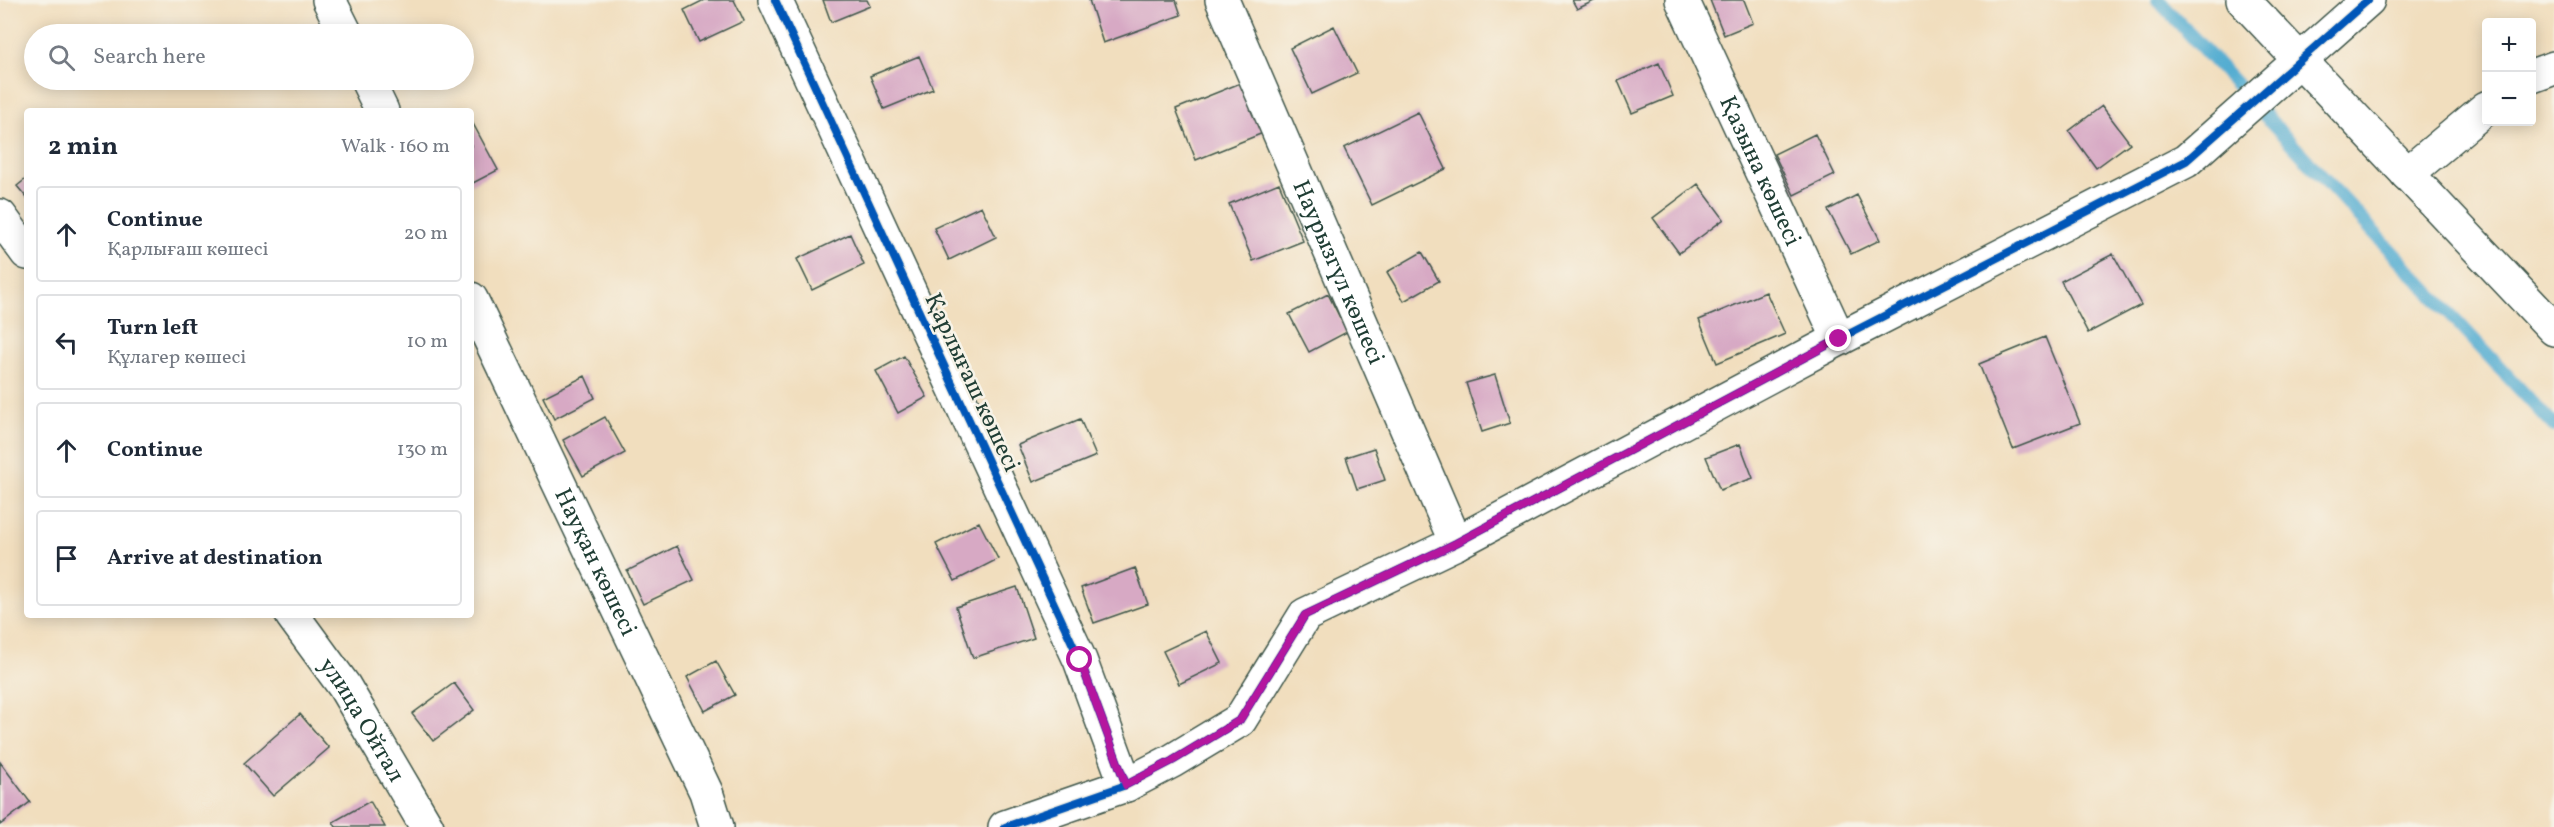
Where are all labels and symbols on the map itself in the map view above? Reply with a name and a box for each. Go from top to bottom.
street label: Қазына көшесі [1710,91,1809,252]
street label: Наурызгүл көшесі [1283,175,1392,370]
street label: Қарлығаш көшесі [915,288,1028,478]
route end [1825,325,1851,351]
street label: Науқан көшесі [545,483,644,642]
route start [1066,646,1092,672]
street label: улица Ойтал [310,651,412,789]

